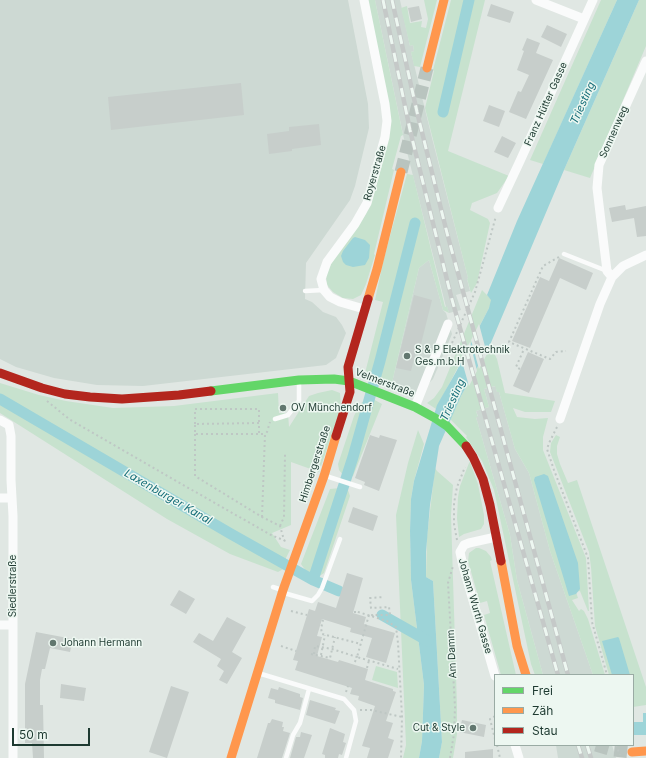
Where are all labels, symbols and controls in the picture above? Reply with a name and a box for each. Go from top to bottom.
street label: Franz Hütter Gasse [522,60,570,148]
water label: Triesting [568,80,598,126]
street label: Sonnenweg [597,104,631,160]
street label: Royerstraße [361,144,389,202]
place label: S & P Elektrotechnik Ges.m.b.H [415,344,510,368]
marker: S & P Elektrotechnik Ges.m.b.H [402,351,412,361]
street label: Velmerstraße [353,366,417,400]
water label: Triesting [438,377,468,423]
place label: OV Münchendorf [291,402,372,414]
marker: OV Münchendorf [278,403,288,413]
street label: Himbergerstraße [297,424,333,504]
water label: Laxenburger Kanal [122,467,214,527]
street label: Siedlerstraße [7,555,19,617]
street label: Johann Wurth Gasse [456,557,494,655]
street label: Am Damm [445,629,459,679]
place label: Johann Hermann [61,637,142,649]
marker: Johann Hermann [48,638,58,648]
legend [494,674,634,746]
text: Frei [532,683,553,698]
text: Zäh [532,703,553,718]
scale bar [14,720,92,746]
place label: Cut & Style [413,722,465,734]
marker: Cut & Style [468,723,478,733]
text: Stau [532,723,558,738]
text: 50 m [19,727,48,742]

